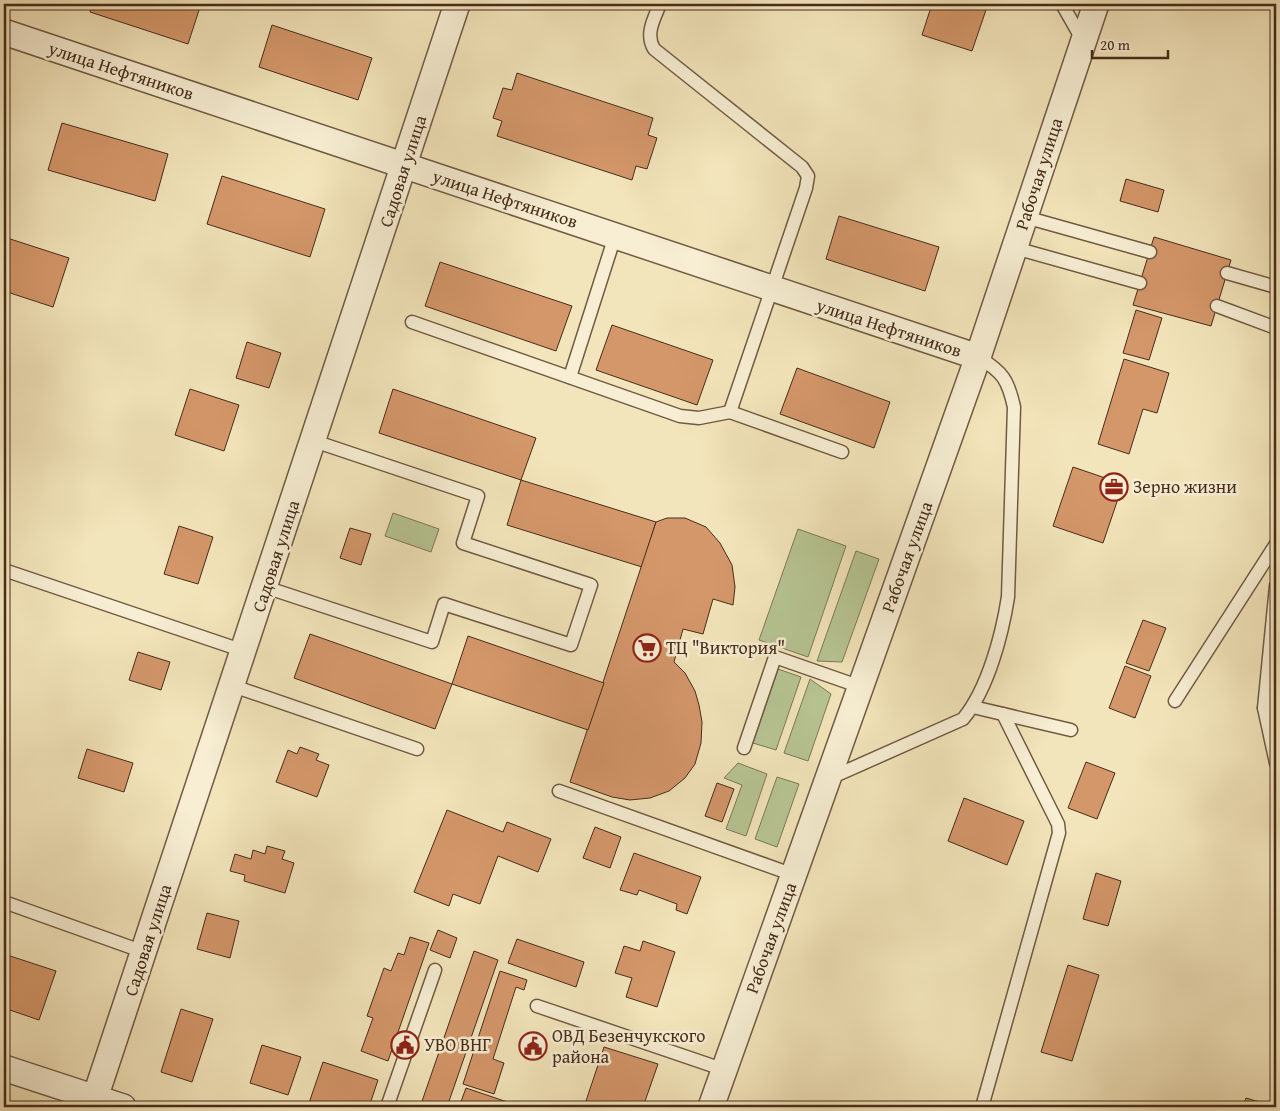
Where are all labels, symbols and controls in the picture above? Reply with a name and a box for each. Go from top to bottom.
scale bar [1092,28,1169,60]
street label: улица Нефтяников [44,34,198,107]
text: 20 m [1100,34,1131,55]
street label: Садовая улица [372,111,433,230]
street label: Рабочая улица [1008,114,1069,233]
street label: улица Нефтяников [428,162,582,235]
street label: улица Нефтяников [812,291,966,364]
office icon: Зерно жизни [1099,472,1129,502]
place label: Зерно жизни [1133,473,1237,500]
street label: Садовая улица [245,496,306,615]
street label: Рабочая улица [874,497,939,616]
supermarket icon: ТЦ "Виктория" [632,633,662,663]
place label: ТЦ "Виктория" [666,634,785,661]
street label: Рабочая улица [738,878,803,997]
street label: Садовая улица [117,880,178,999]
place label: ОВД Безенчукского района [552,1022,706,1070]
public building icon: УВО ВНГ [390,1030,420,1060]
place label: УВО ВНГ [424,1031,491,1058]
public building icon: ОВД Безенчукского района [518,1031,548,1061]

